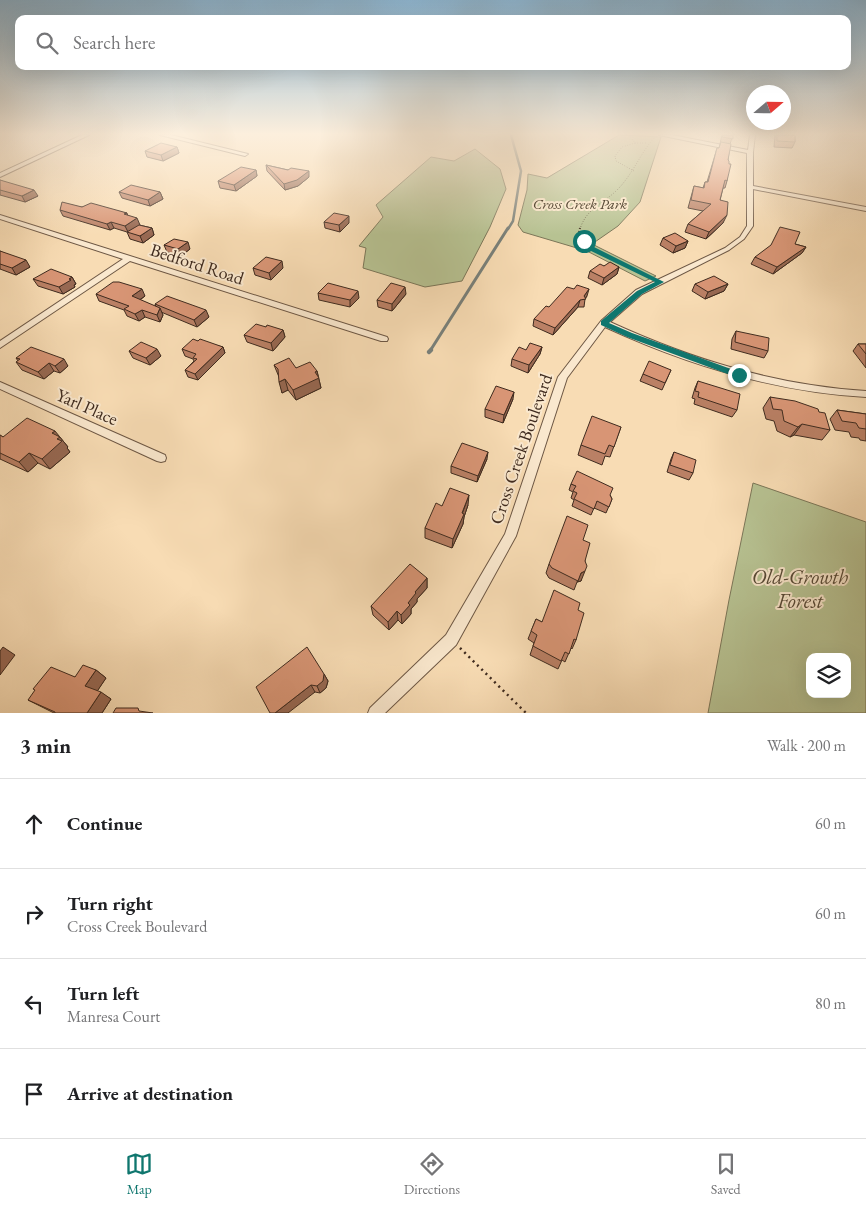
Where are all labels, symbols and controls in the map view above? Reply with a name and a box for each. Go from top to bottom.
search box [15,15,851,70]
icon: search [33,29,61,57]
text: Search here [73,30,155,55]
north arrow [746,85,791,130]
park label: Cross Creek Park [533,194,627,213]
route start [573,230,596,253]
street label: Bedford Road [147,238,248,290]
route end [728,364,751,387]
street label: Cross Creek Boulevard [484,370,557,527]
street label: Yarl Place [53,383,122,430]
park label: Old-Growth Forest [752,563,848,614]
map controls [806,653,851,698]
button: layers [806,653,851,698]
text: 3 min [20,732,71,759]
text: Walk · 200 m [767,735,846,756]
icon: ahead [20,810,48,838]
text: Continue [67,811,142,836]
text: 60 m [815,813,846,834]
text: Turn right [67,891,153,916]
icon: right [20,900,48,928]
text: 60 m [815,903,846,924]
text: Cross Creek Boulevard [67,916,207,937]
text: Turn left [67,981,139,1006]
icon: left [20,990,48,1018]
text: 80 m [815,993,846,1014]
text: Manresa Court [67,1006,160,1027]
icon: arrive [20,1080,48,1108]
text: Arrive at destination [67,1081,233,1106]
tab: Map [125,1150,153,1198]
tab: Directions [404,1150,460,1198]
tab: Saved [711,1150,741,1198]

